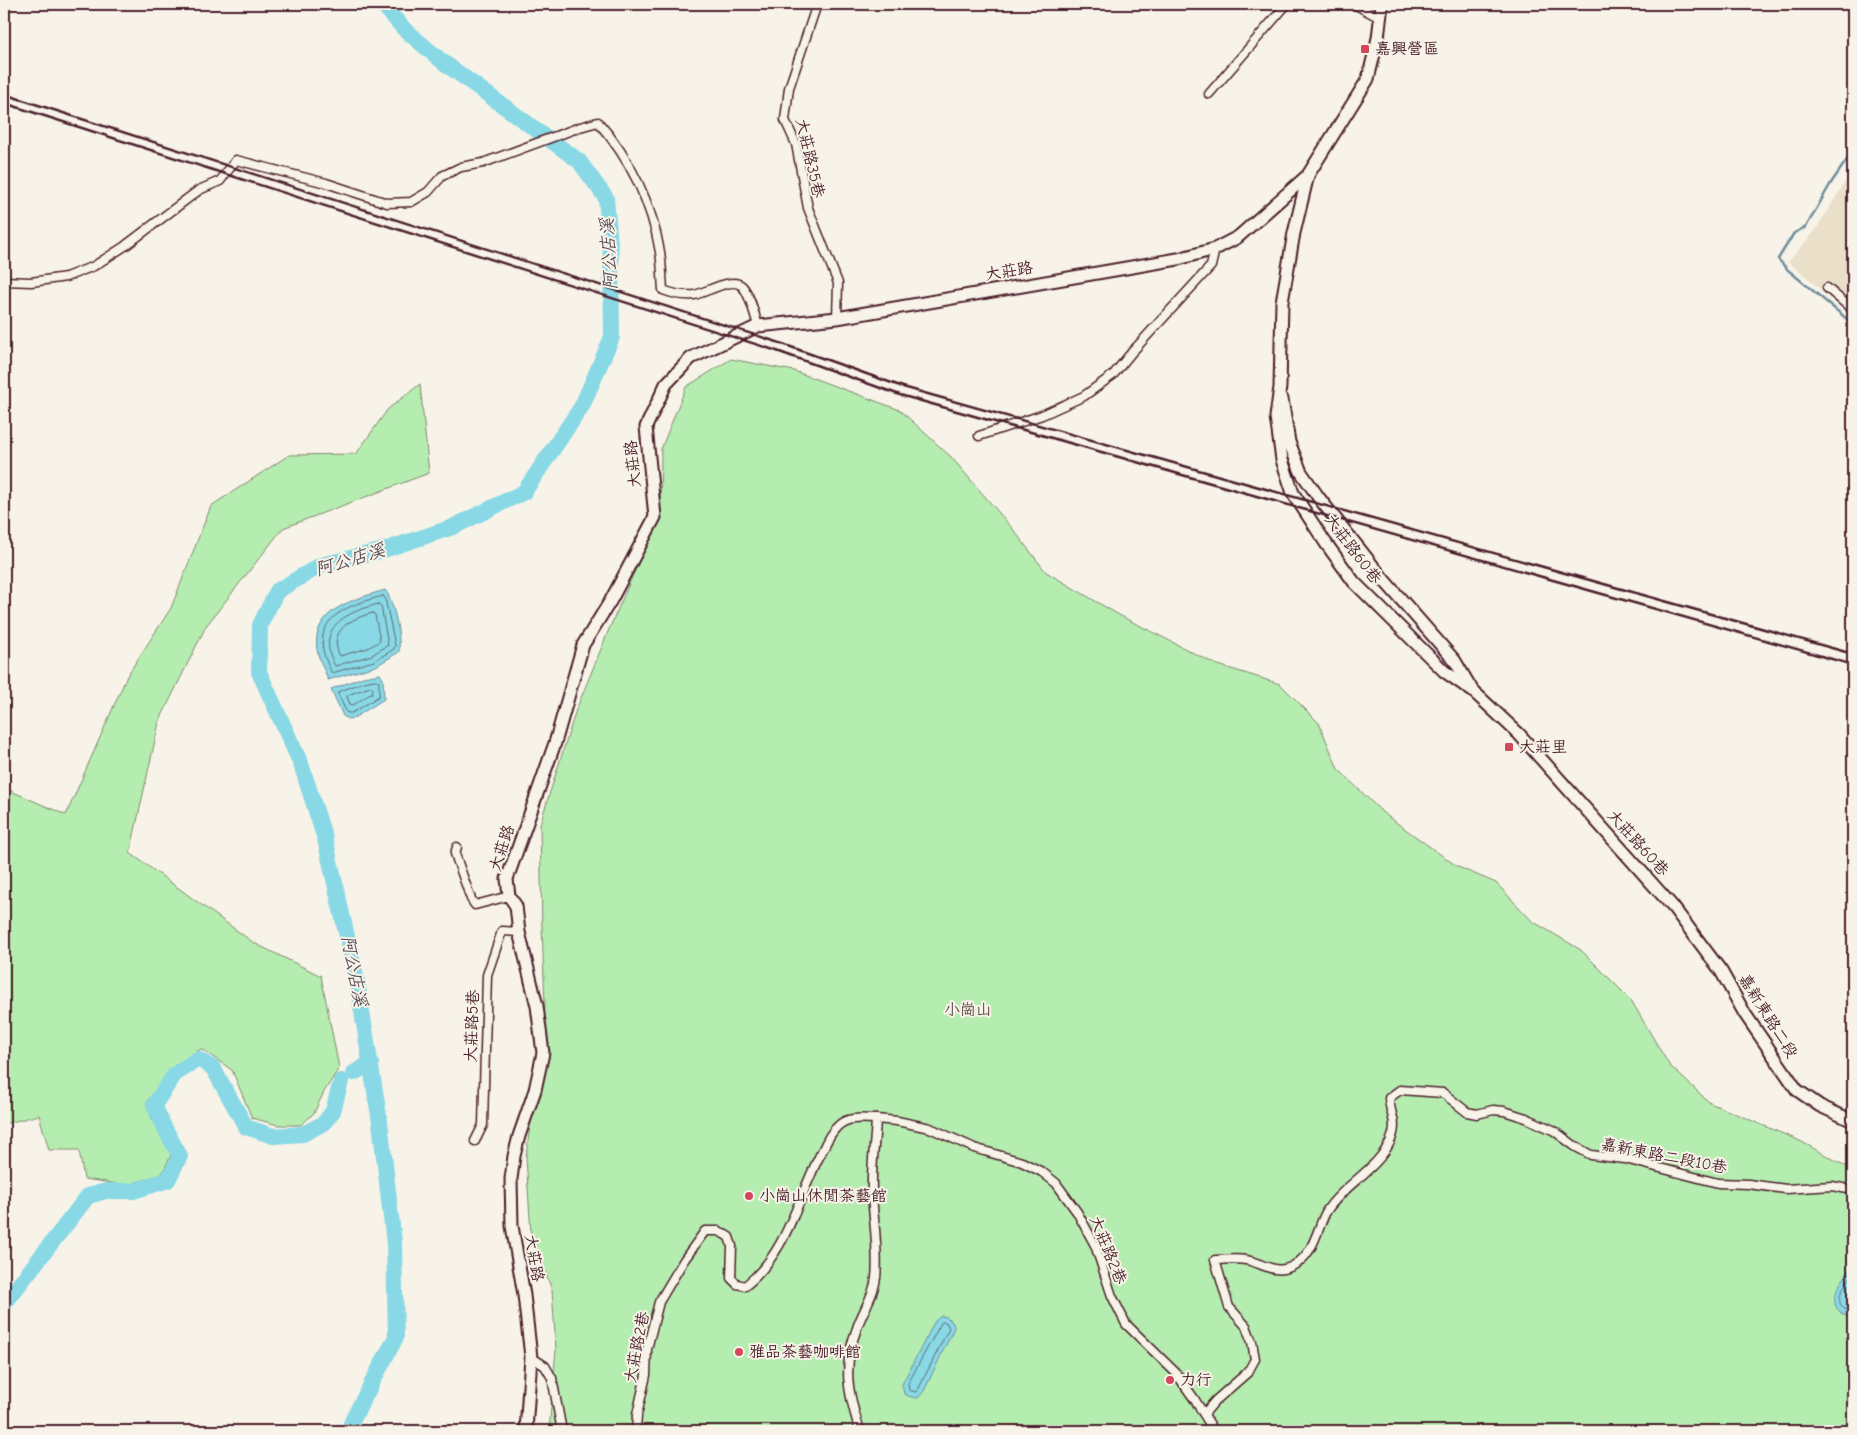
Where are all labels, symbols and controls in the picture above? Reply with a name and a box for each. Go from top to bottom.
place label: 嘉興營區 [1375,40,1439,58]
marker: 嘉興營區 [1359,43,1371,55]
street label: 大莊路35巷 [792,117,828,199]
water label: 阿公店溪 [597,217,621,291]
street label: 大莊路 [984,258,1034,284]
street label: 大莊路 [622,439,644,489]
street label: 大莊路60巷 [1321,511,1385,587]
water label: 阿公店溪 [313,539,388,581]
place label: 大莊里 [1519,738,1567,756]
marker: 大莊里 [1503,741,1515,753]
street label: 大莊路60巷 [1604,806,1672,880]
street label: 大莊路 [486,822,518,874]
water label: 阿公店溪 [337,934,371,1009]
street label: 嘉新東路二段 [1735,971,1801,1061]
street label: 大莊路5巷 [462,989,482,1063]
park label: 小崗山 [944,1001,992,1019]
street label: 嘉新東路二段10巷 [1599,1135,1729,1177]
place label: 小崗山休閒茶藝館 [759,1187,887,1205]
marker: 小崗山休閒茶藝館 [743,1190,755,1202]
street label: 大莊路2巷 [1086,1213,1130,1287]
street label: 大莊路 [521,1233,547,1283]
street label: 大莊路2巷 [621,1310,653,1384]
place label: 雅品茶藝咖啡館 [749,1343,861,1361]
marker: 雅品茶藝咖啡館 [733,1346,745,1358]
place label: 力行 [1180,1371,1212,1389]
marker: 力行 [1164,1374,1176,1386]

